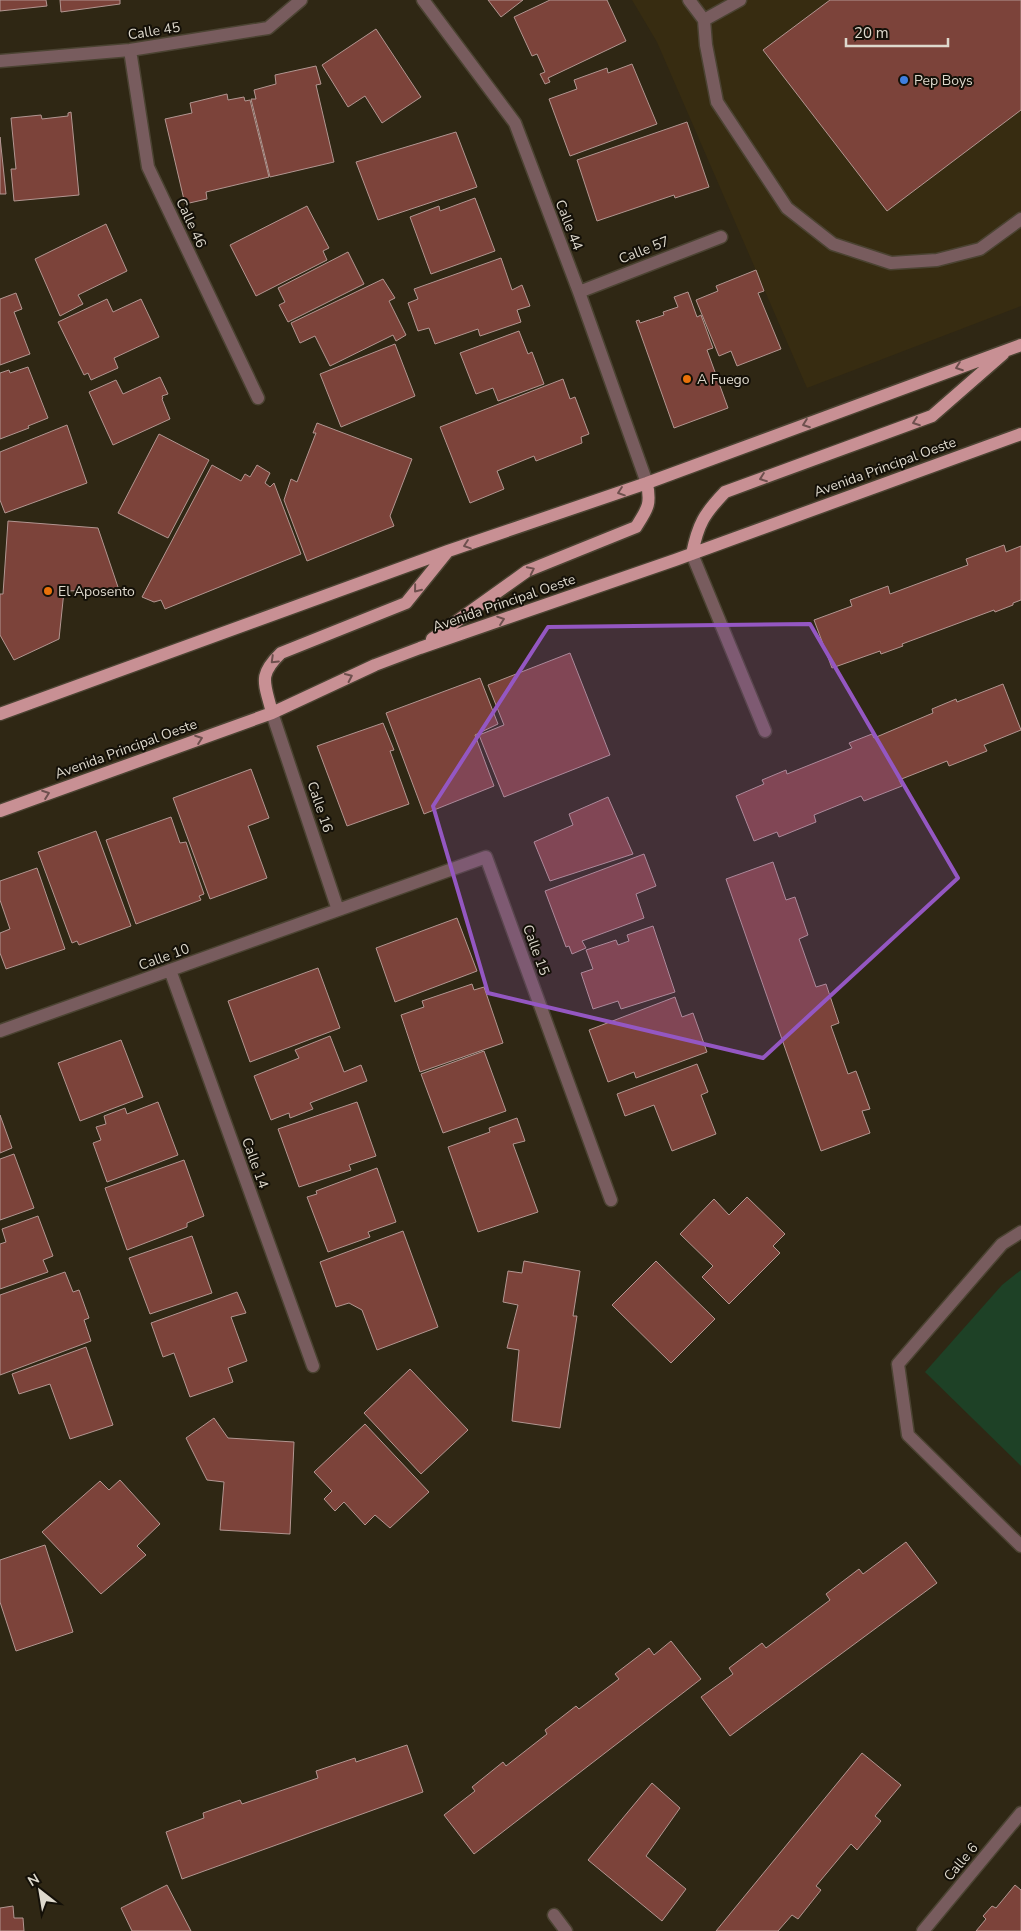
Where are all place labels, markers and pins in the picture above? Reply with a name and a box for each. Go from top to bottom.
place label: Pep Boys [914,71,973,90]
marker: Pep Boys [898,74,910,86]
place label: A Fuego [697,370,750,389]
marker: A Fuego [681,373,693,385]
place label: El Aposento [58,582,135,601]
marker: El Aposento [42,585,54,597]

